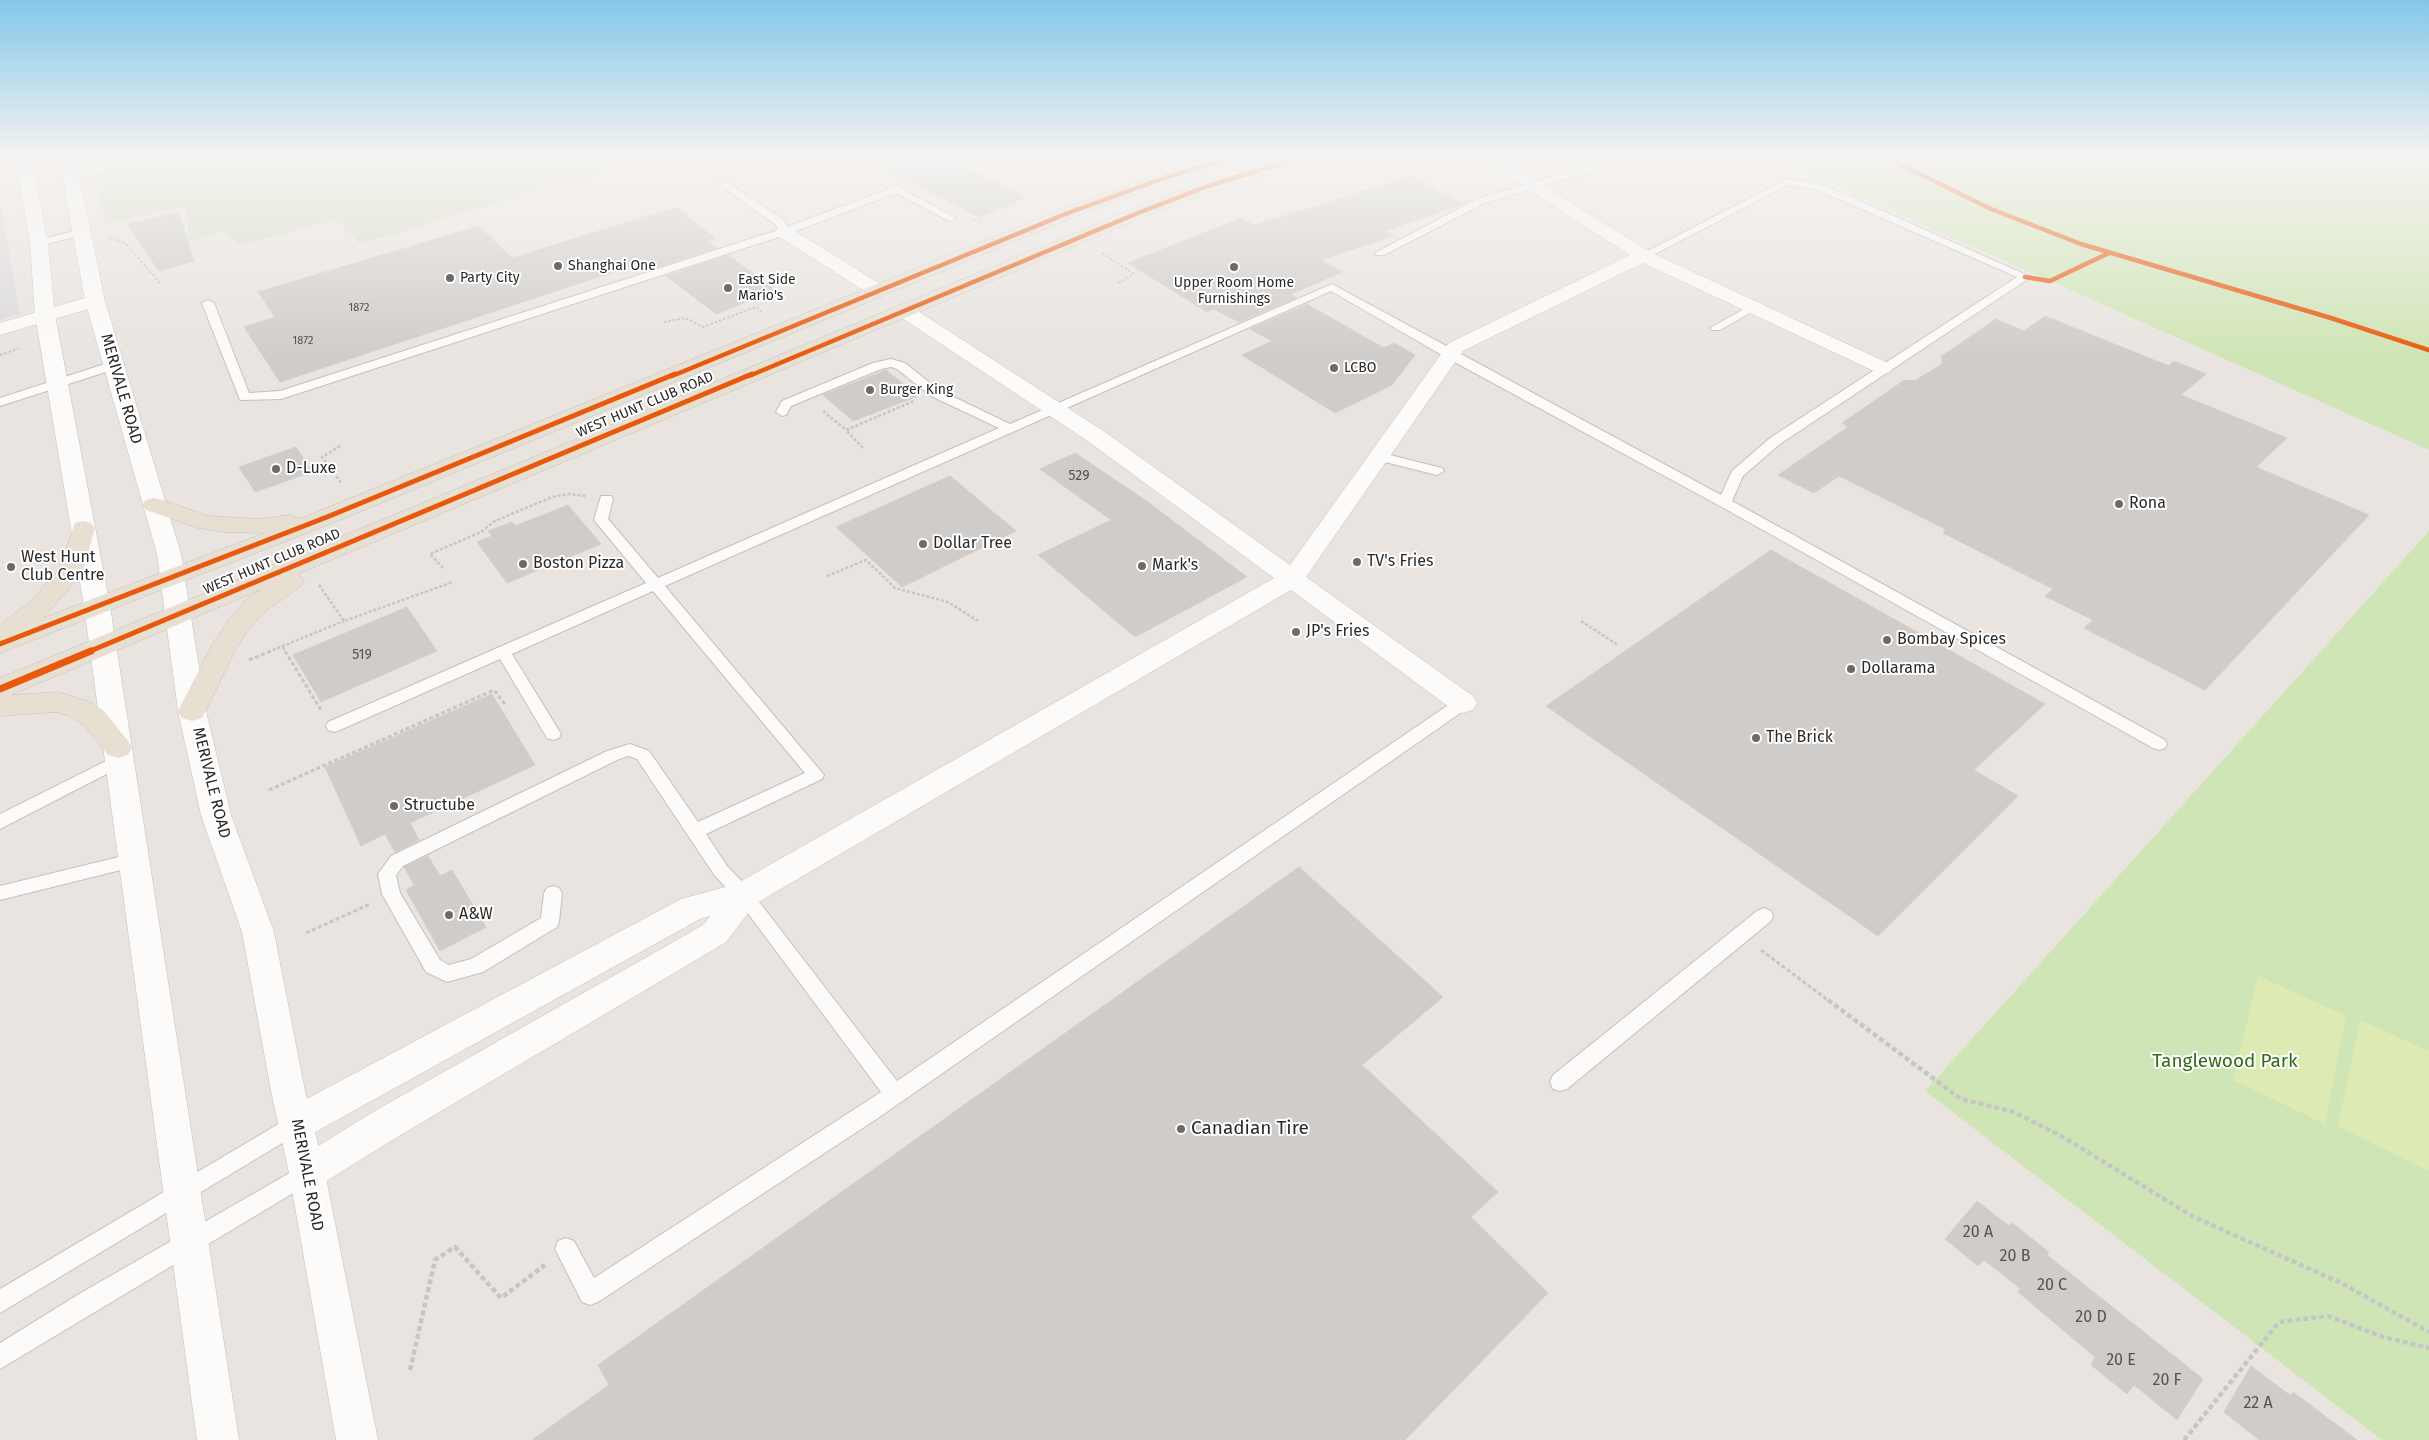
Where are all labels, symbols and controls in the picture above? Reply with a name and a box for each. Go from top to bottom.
place label: Shanghai One [568,258,656,274]
marker: Shanghai One [552,260,564,272]
marker: Upper Room Home Furnishings [1228,261,1240,273]
place label: Party City [460,270,520,286]
marker: Party City [444,272,456,284]
place label: East Side Mario's [738,272,796,304]
place label: Upper Room Home Furnishings [1174,275,1294,308]
marker: East Side Mario's [722,282,734,294]
house number: 1872 [349,301,369,315]
street label: MERIVALE ROAD [96,332,146,446]
house number: 1872 [293,334,313,348]
place label: LCBO [1344,360,1376,376]
marker: LCBO [1328,362,1340,374]
street label: WEST HUNT CLUB ROAD [574,368,716,442]
place label: Burger King [880,382,953,398]
marker: Burger King [864,384,876,396]
place label: D-Luxe [286,459,336,479]
marker: D-Luxe [270,463,282,475]
house number: 529 [1069,468,1089,484]
place label: Rona [2129,494,2166,514]
marker: Rona [2113,498,2125,510]
street label: WEST HUNT CLUB ROAD [201,525,343,599]
place label: Dollar Tree [933,534,1012,554]
marker: Dollar Tree [917,538,929,550]
place label: West Hunt Club Centre [21,548,104,586]
place label: TV's Fries [1367,552,1434,572]
place label: Boston Pizza [533,554,624,574]
place label: Mark's [1152,556,1198,576]
marker: TV's Fries [1351,556,1363,568]
marker: Boston Pizza [517,558,529,570]
marker: Mark's [1136,560,1148,572]
marker: West Hunt Club Centre [5,561,17,573]
place label: JP's Fries [1306,622,1369,642]
marker: JP's Fries [1290,626,1302,638]
place label: Bombay Spices [1897,630,2006,650]
marker: Bombay Spices [1881,634,1893,646]
house number: 519 [352,647,372,663]
place label: Dollarama [1861,659,1935,679]
marker: Dollarama [1845,663,1857,675]
street label: MERIVALE ROAD [188,725,234,841]
place label: The Brick [1766,728,1833,748]
marker: The Brick [1750,732,1762,744]
place label: Structube [404,796,475,816]
marker: Structube [388,800,400,812]
place label: A&W [459,905,493,925]
marker: A&W [443,909,455,921]
park label: Tanglewood Park [2152,1051,2298,1073]
street label: MERIVALE ROAD [287,1117,327,1233]
place label: Canadian Tire [1191,1118,1309,1140]
marker: Canadian Tire [1175,1123,1187,1135]
house number: 20 A [1963,1223,1993,1243]
house number: 20 B [2000,1247,2030,1267]
house number: 20 C [2037,1276,2067,1296]
house number: 20 D [2075,1308,2107,1328]
house number: 20 E [2106,1351,2136,1371]
house number: 20 F [2153,1371,2181,1391]
house number: 22 A [2243,1394,2273,1414]

